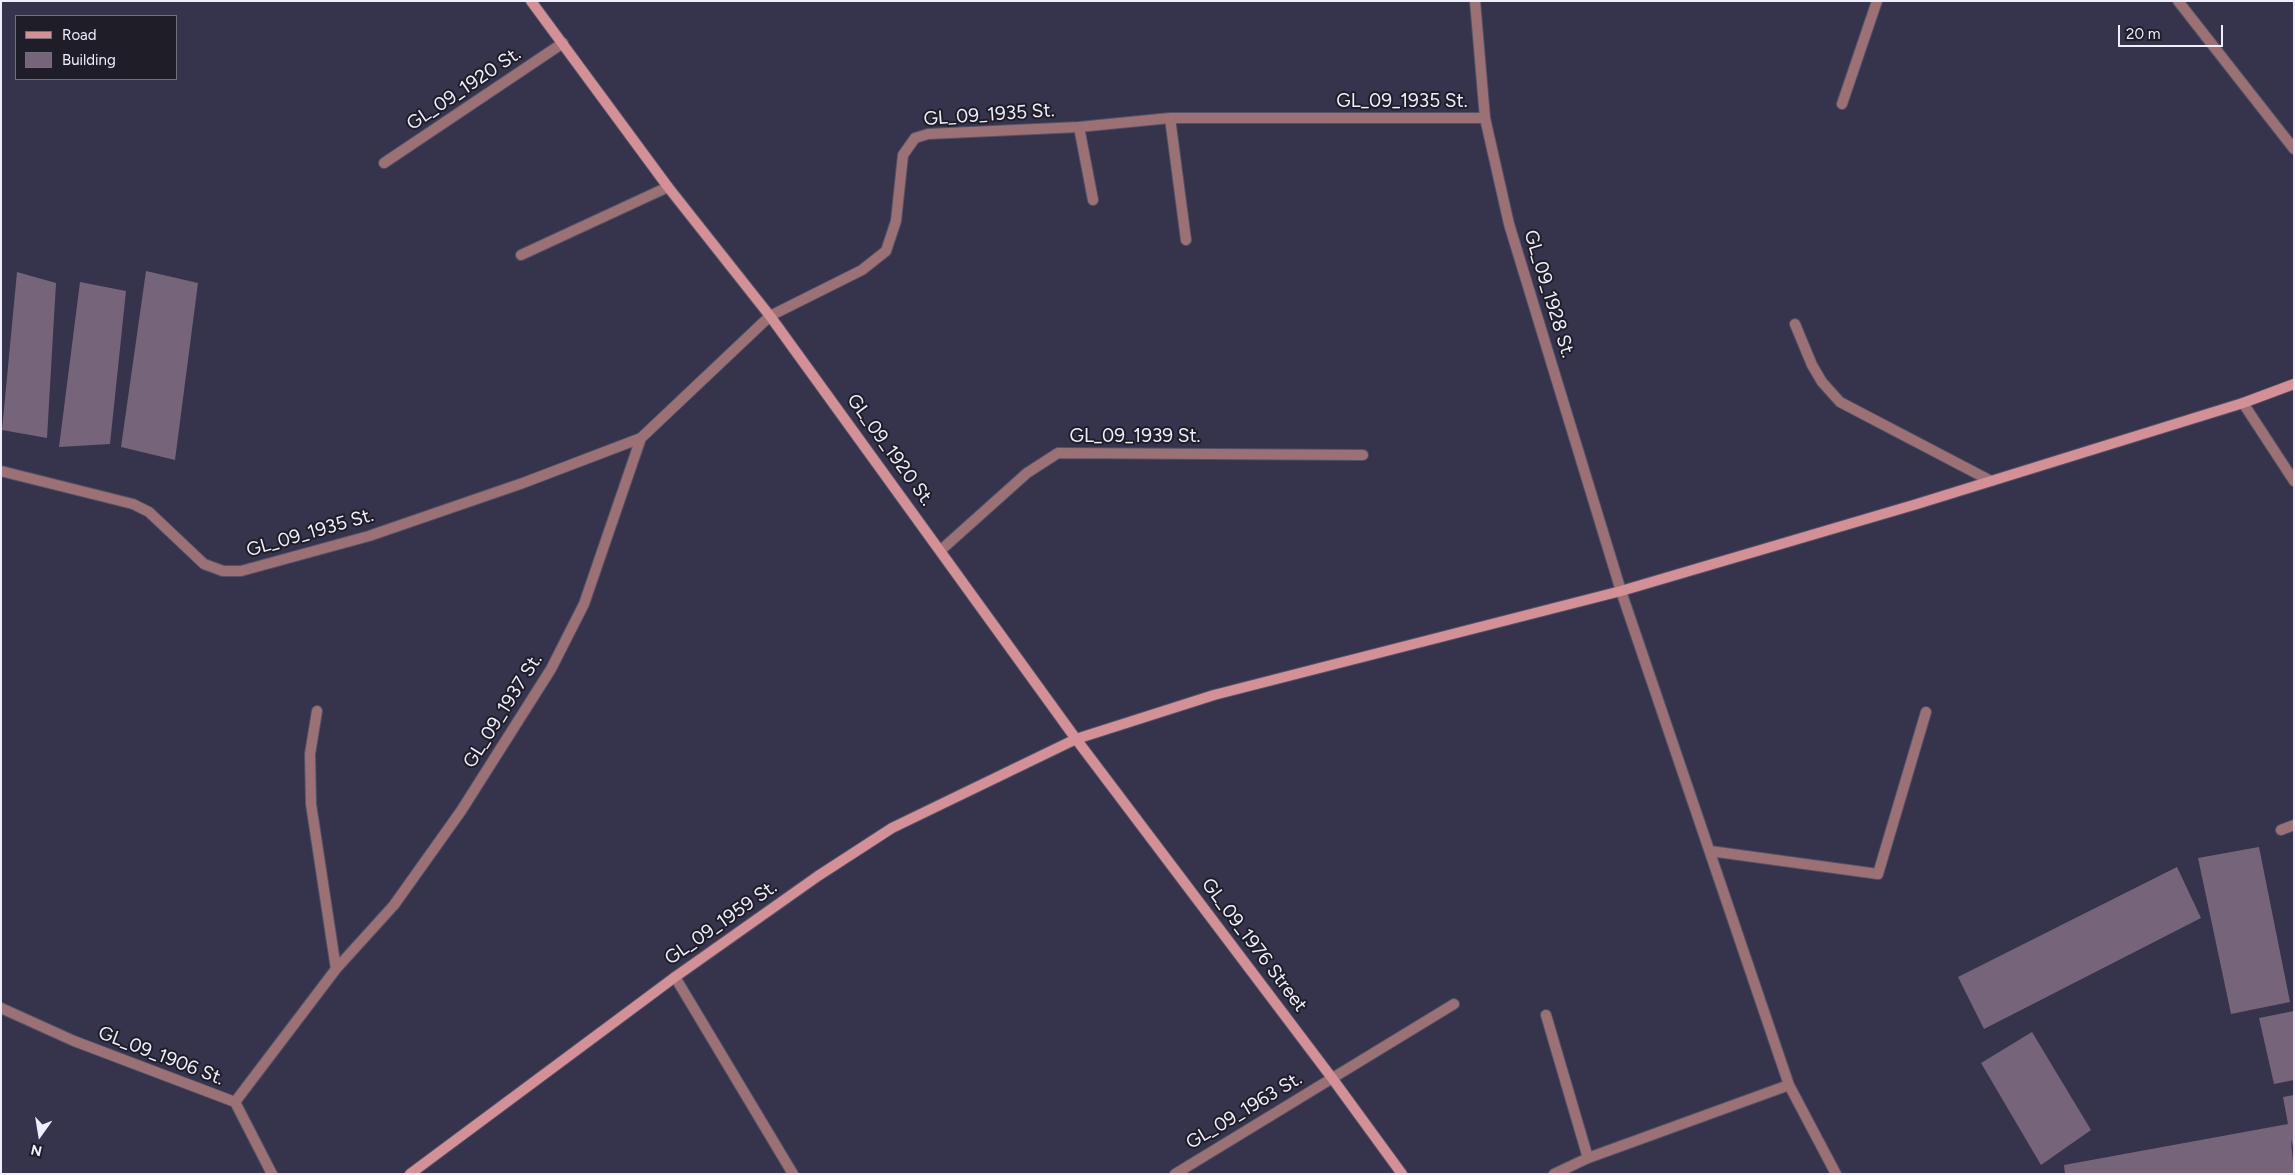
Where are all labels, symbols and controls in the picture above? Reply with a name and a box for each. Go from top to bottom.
legend [15,15,178,80]
scale bar [2120,15,2225,47]
text: 20 m [2126,25,2160,43]
text: Road [62,26,97,44]
street label: GL_09_1920 St. [403,42,525,136]
text: Building [62,51,116,69]
street label: GL_09_1935 St. [1336,90,1468,112]
street label: GL_09_1935 St. [923,99,1055,131]
street label: GL_09_1928 St. [1519,227,1579,361]
street label: GL_09_1920 St. [842,390,938,510]
street label: GL_09_1939 St. [1069,425,1201,447]
street label: GL_09_1935 St. [244,504,376,562]
street label: GL_09_1937 St. [459,650,547,772]
street label: GL_09_1976 Street [1196,874,1312,1016]
street label: GL_09_1959 St. [661,876,781,970]
street label: GL_09_1906 St. [95,1022,227,1090]
street label: GL_09_1963 St. [1182,1067,1306,1155]
north arrow [15,1110,65,1160]
text: N [29,1141,44,1160]

